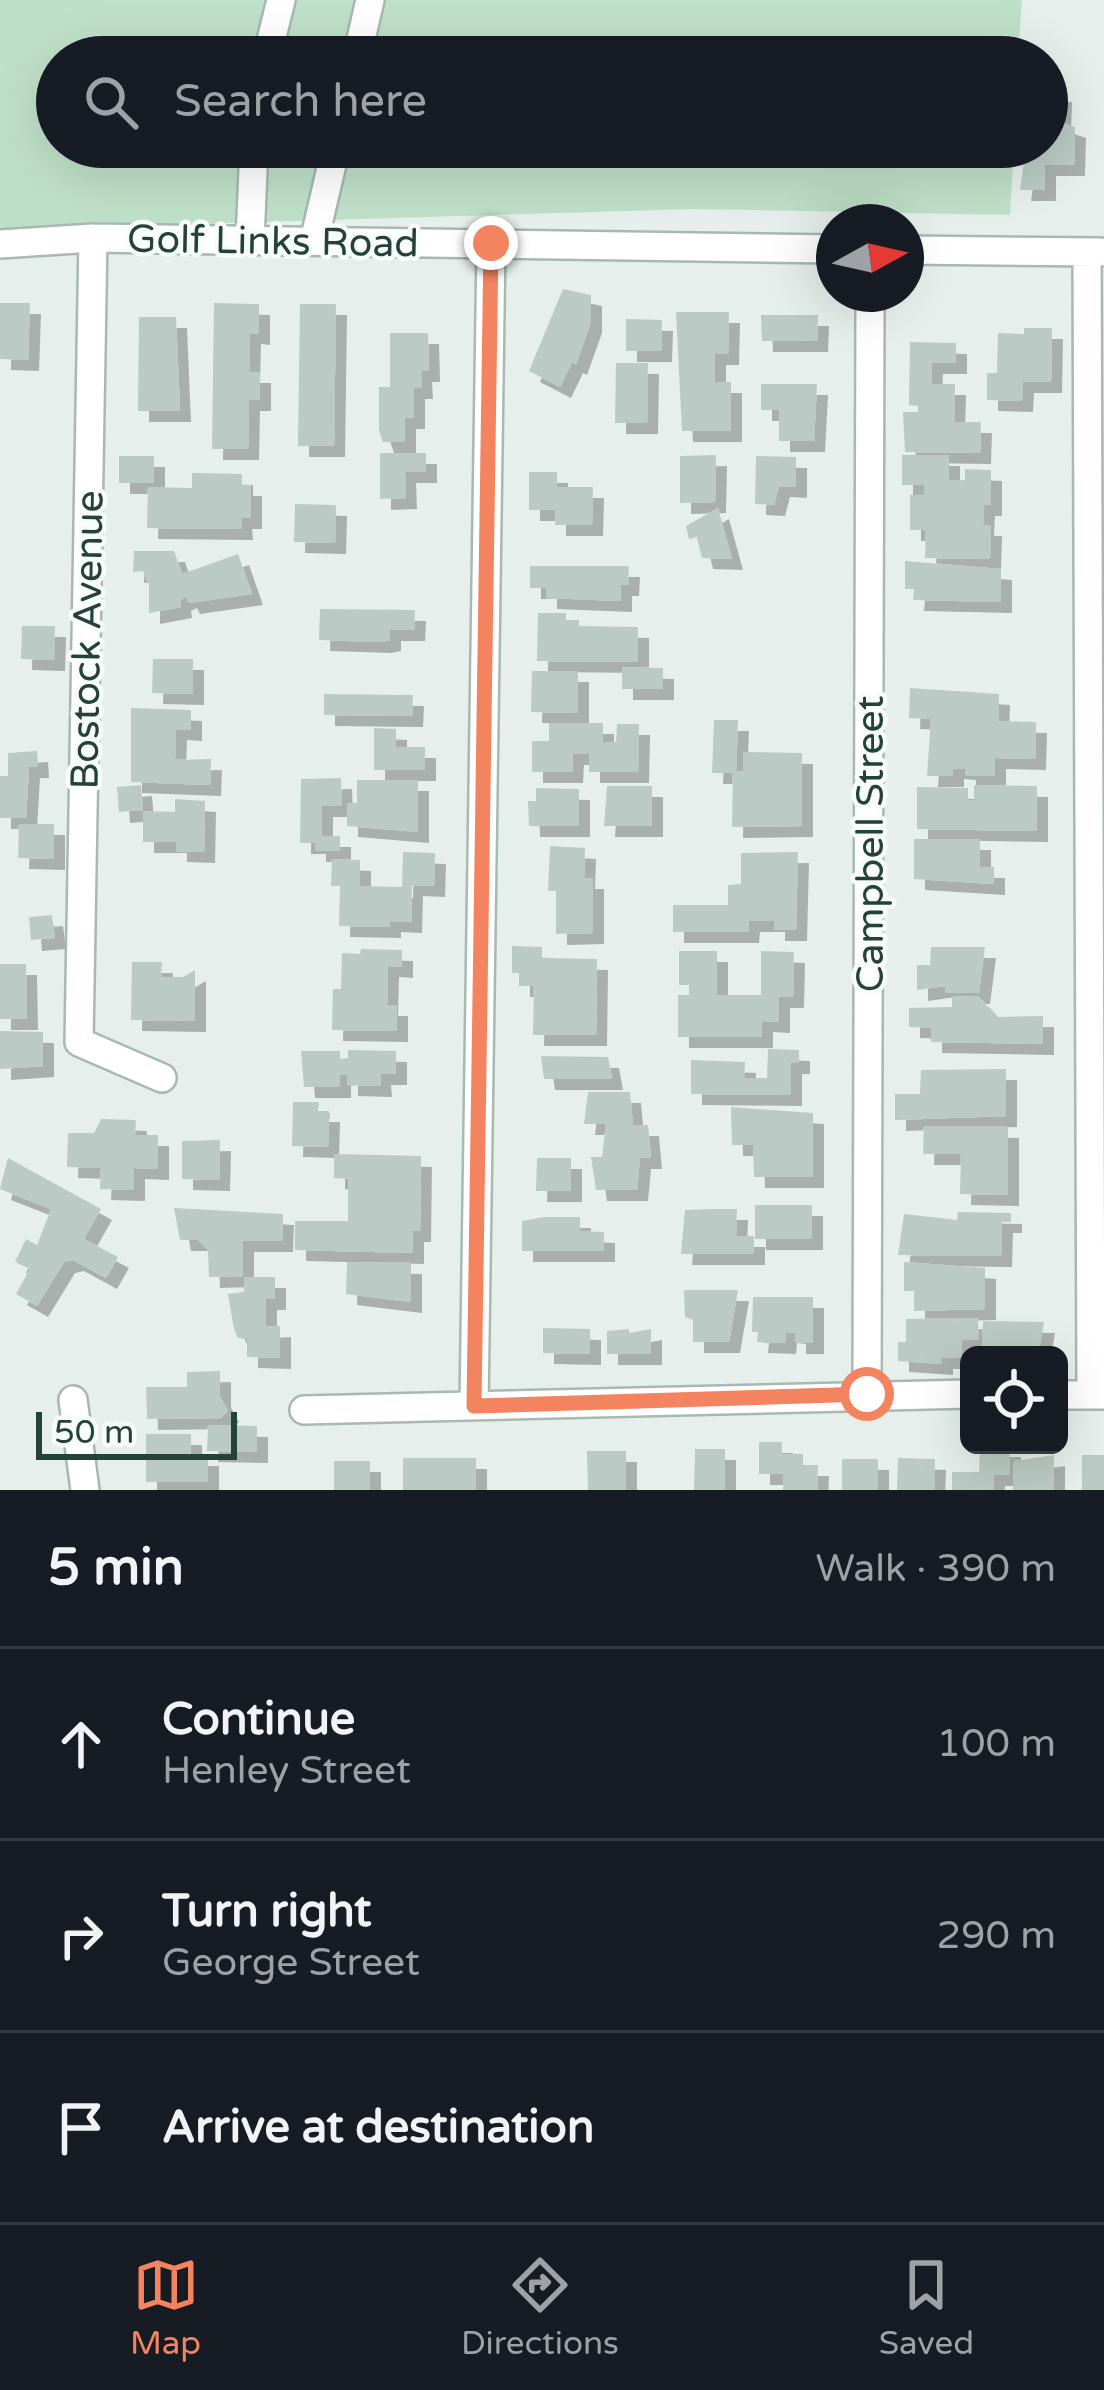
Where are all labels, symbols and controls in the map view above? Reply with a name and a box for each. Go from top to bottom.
search box [36,36,1068,168]
icon: search [78,69,144,135]
text: Search here [174,75,427,129]
north arrow [816,204,924,312]
street label: Golf Links Road [127,215,419,268]
route end [464,216,518,270]
street label: Bostock Avenue [61,490,114,790]
street label: Campbell Street [847,695,894,993]
map controls [960,1346,1068,1454]
button: locate [960,1346,1068,1454]
route start [840,1367,894,1421]
scale bar [36,1406,237,1459]
text: 50 m [54,1413,134,1452]
text: 5 min [48,1537,184,1599]
text: Walk · 390 m [815,1545,1056,1592]
text: Continue [162,1693,355,1747]
icon: ahead [48,1711,114,1777]
text: 100 m [937,1720,1056,1767]
text: Henley Street [162,1747,411,1794]
text: Turn right [162,1885,371,1939]
icon: right [48,1903,114,1969]
text: 290 m [937,1912,1056,1959]
text: George Street [162,1939,420,1986]
icon: arrive [48,2095,114,2161]
text: Arrive at destination [162,2101,594,2155]
tab: Map [130,2252,201,2363]
tab: Directions [461,2252,619,2363]
tab: Saved [879,2252,974,2363]

